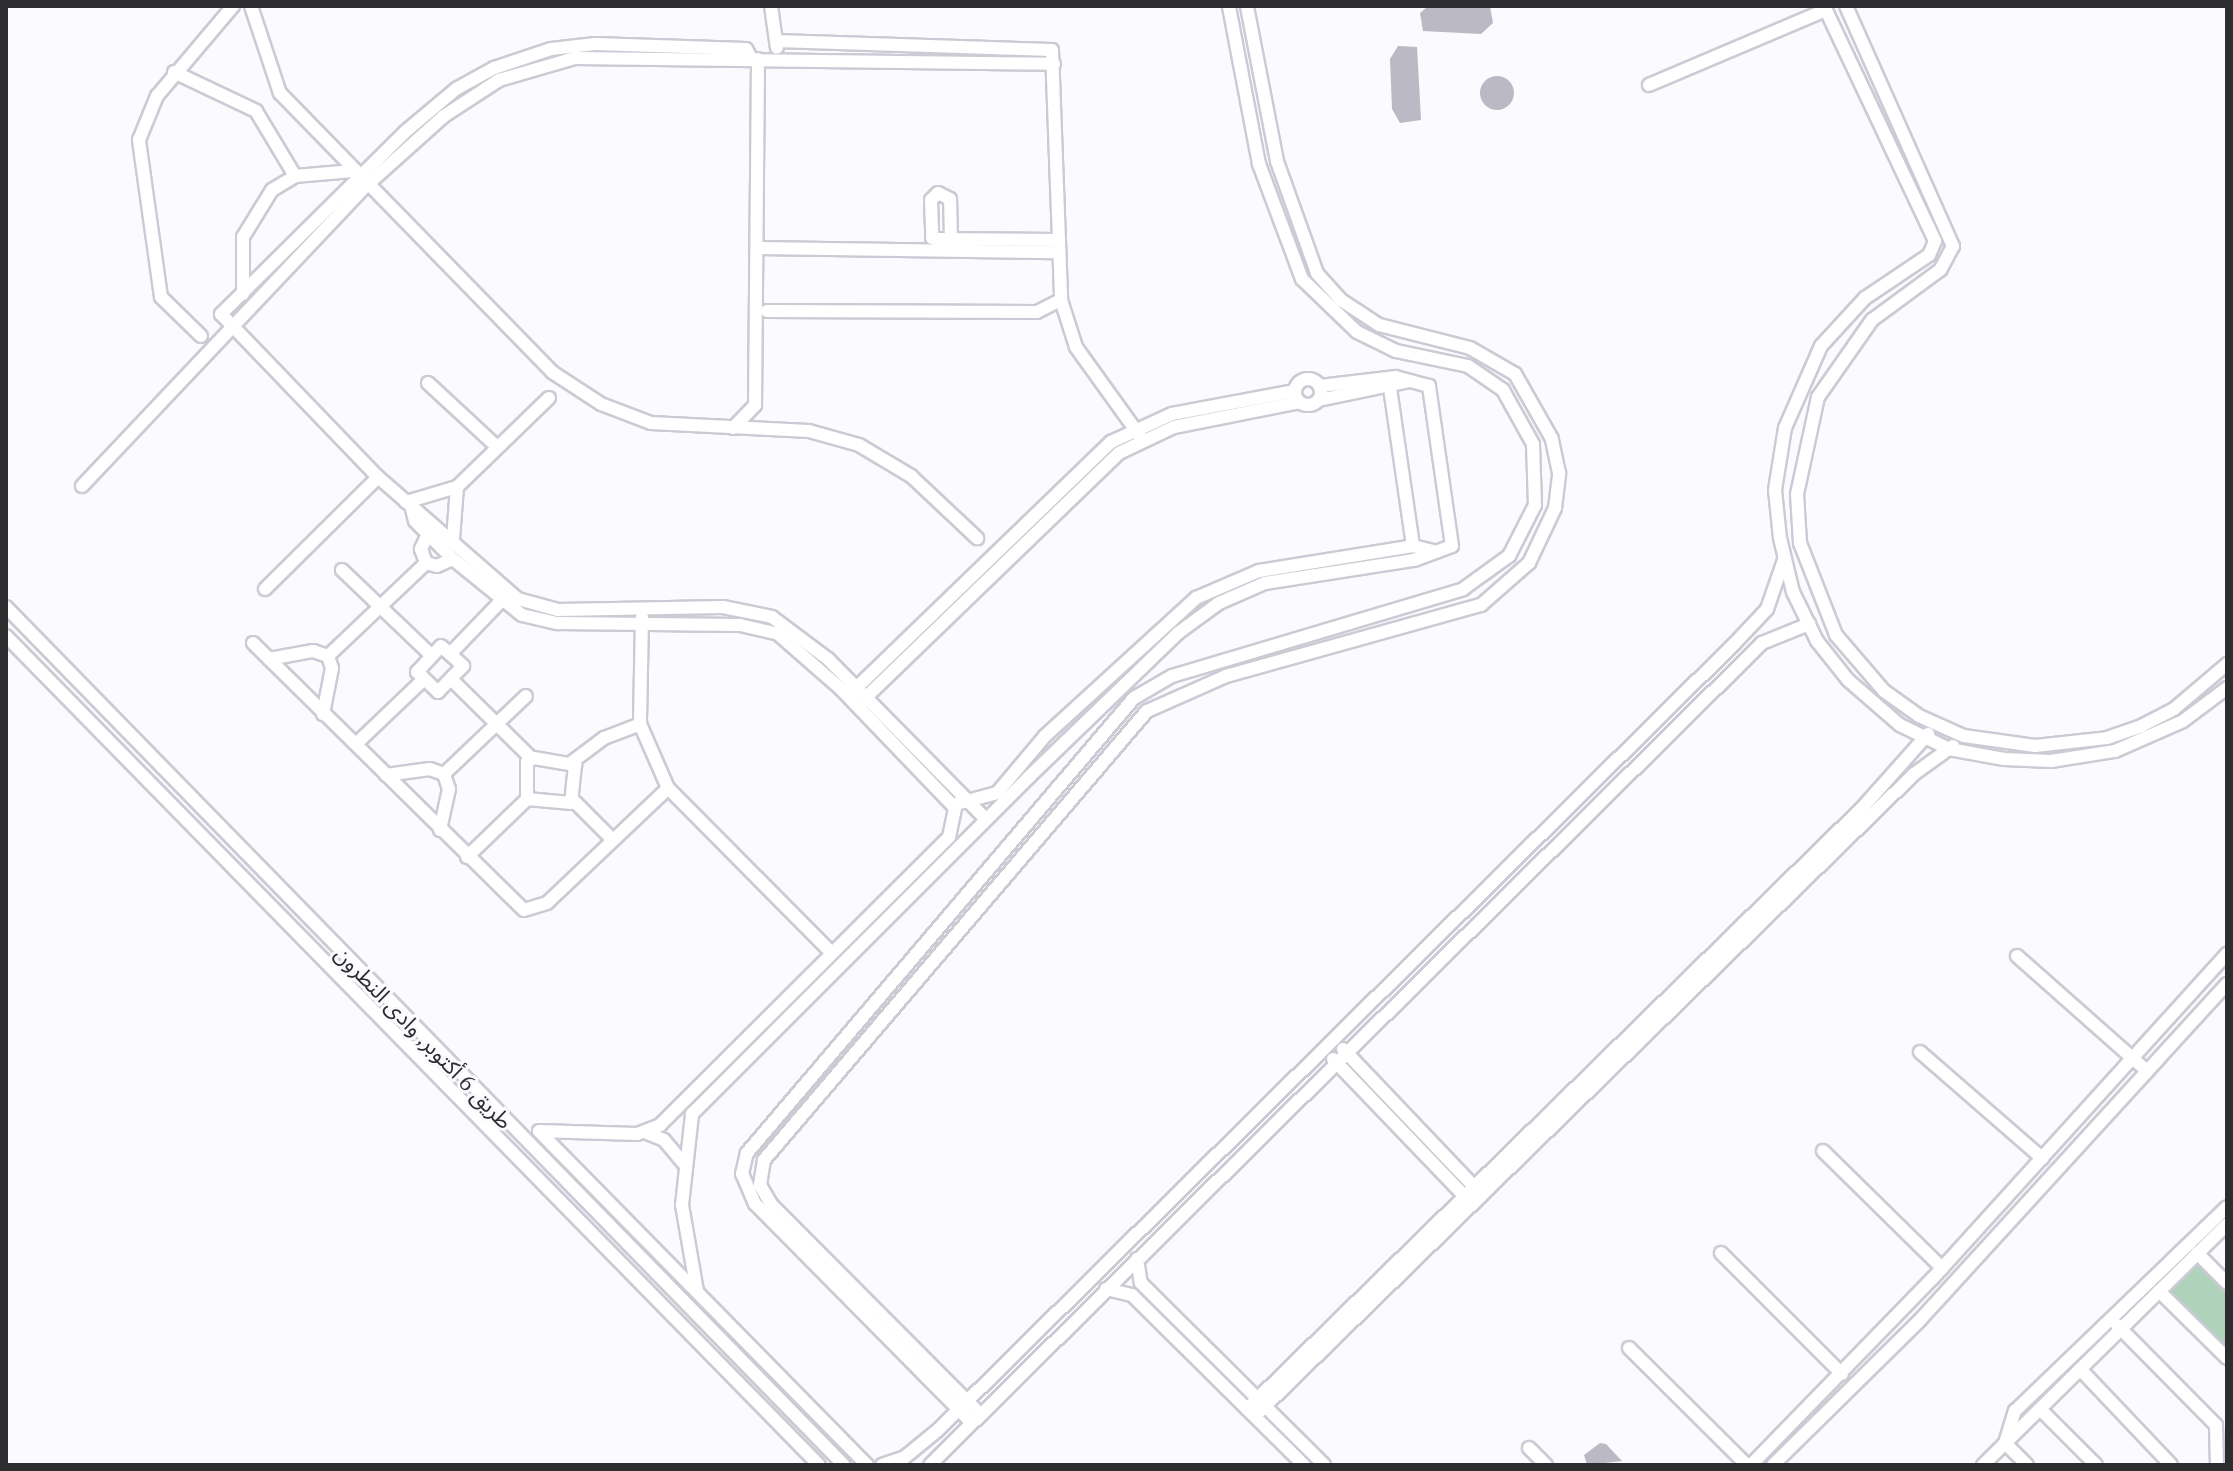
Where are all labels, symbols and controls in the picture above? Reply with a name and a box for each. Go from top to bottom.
street label: طريق 6 أكتوبر, وادى النطرون [330,940,518,1134]

